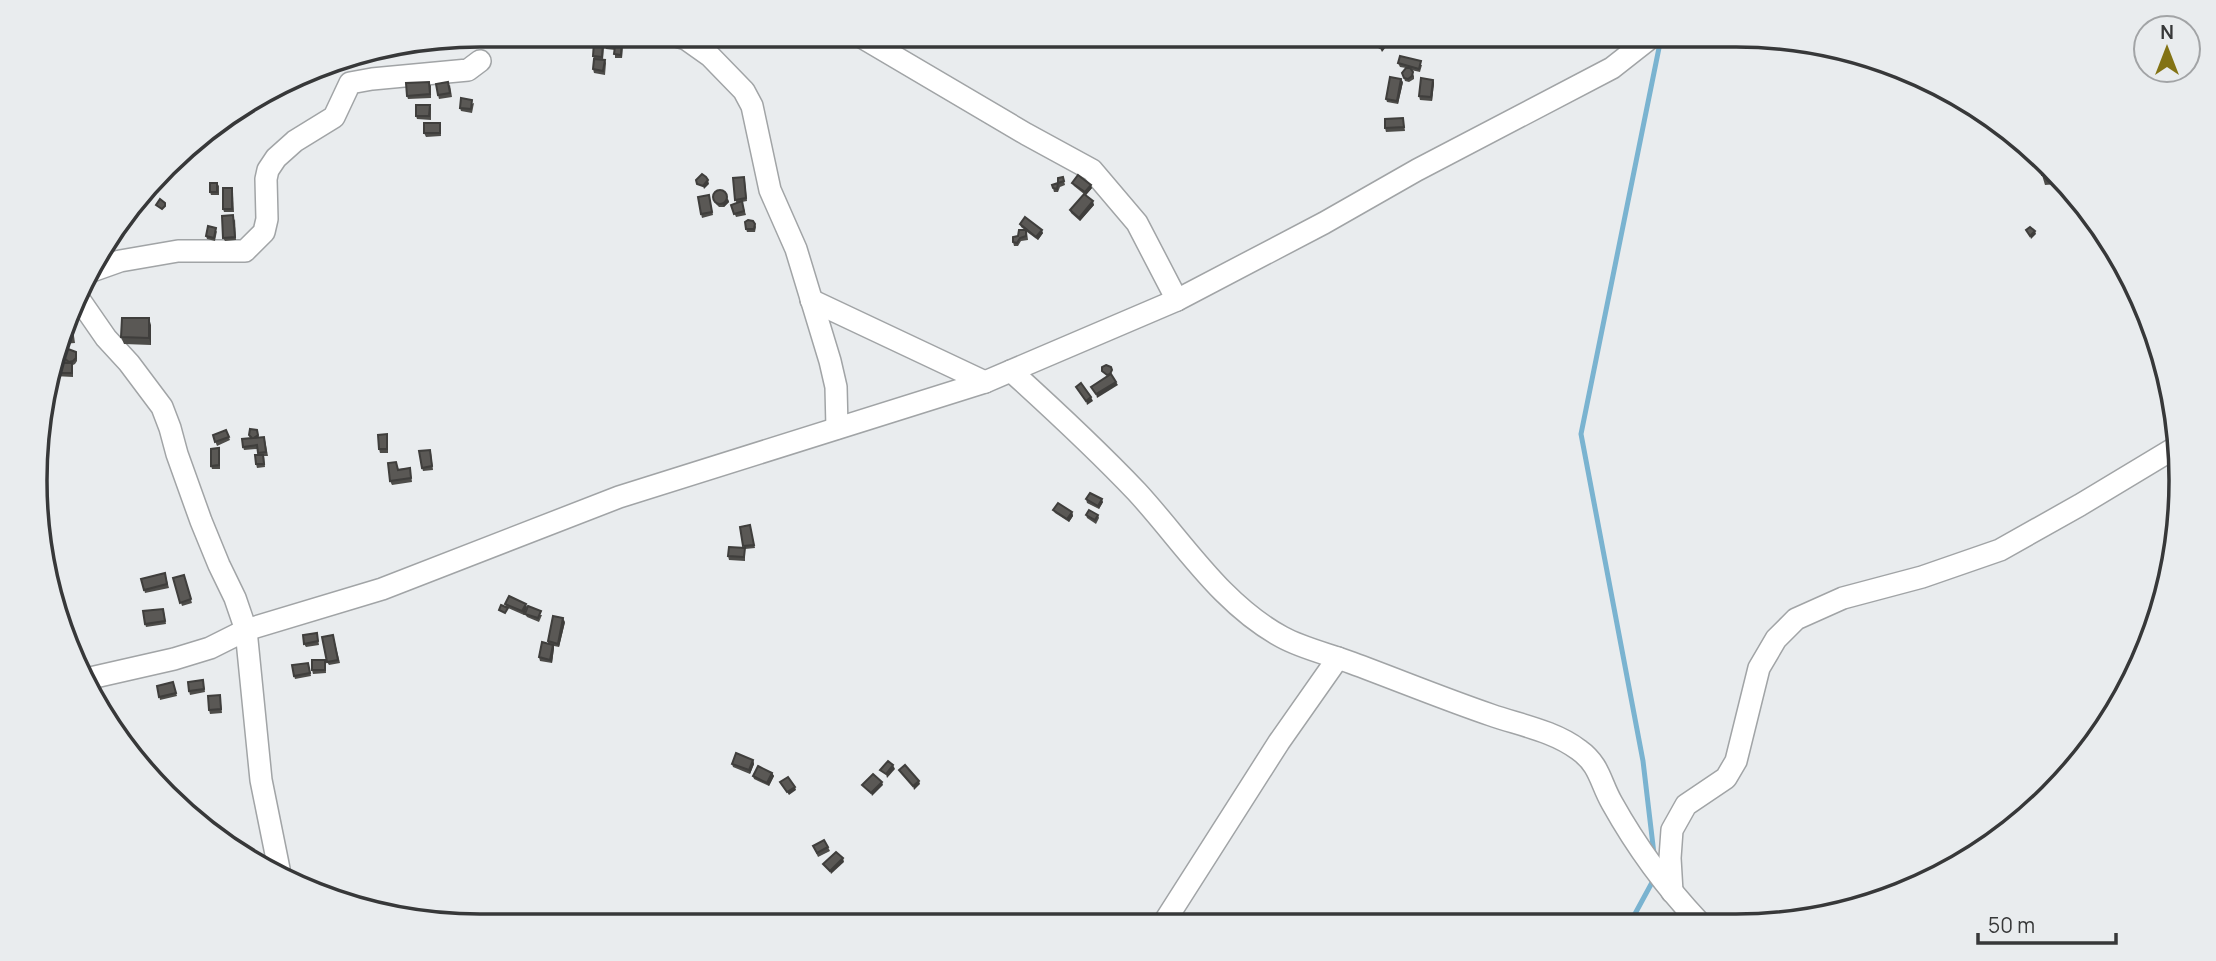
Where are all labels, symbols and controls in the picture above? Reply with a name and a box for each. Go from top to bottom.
north arrow [2132,14,2202,84]
text: N [2160,19,2174,45]
scale bar [1978,902,2116,946]
text: 50 m [1988,911,2035,939]

